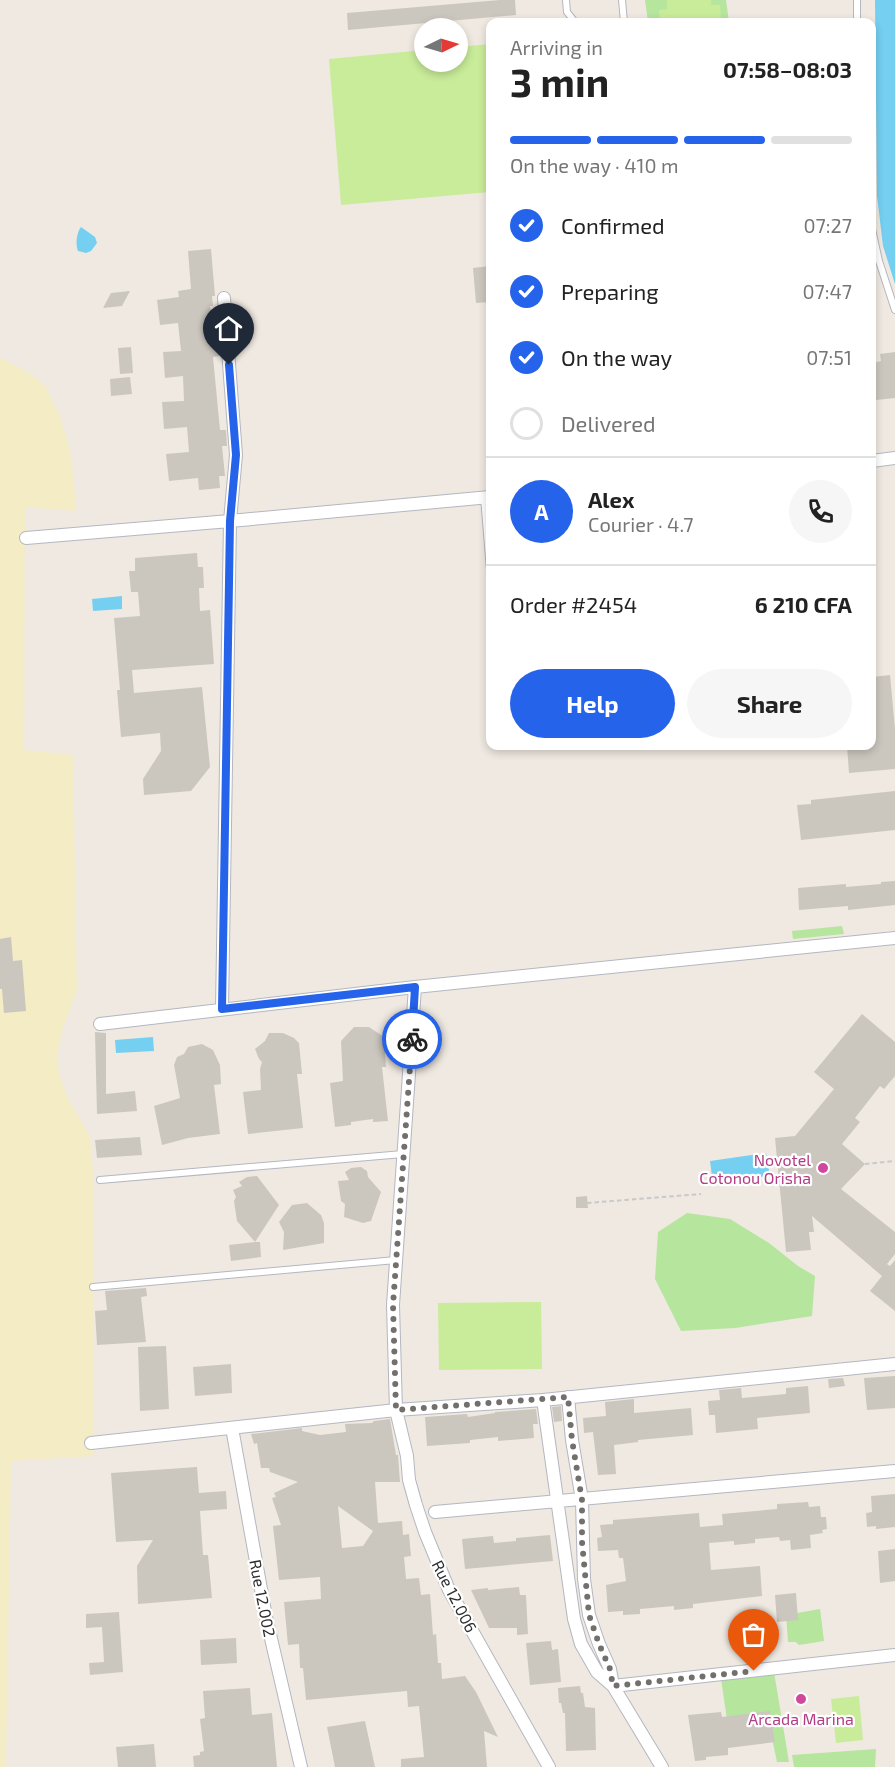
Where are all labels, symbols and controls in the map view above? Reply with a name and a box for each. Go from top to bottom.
north arrow [414,18,468,72]
map controls [414,18,468,72]
text: Arriving in [510,35,603,59]
text: 07:58–08:03 [723,56,852,82]
text: 3 min [510,58,609,105]
text: On the way · 410 m [510,153,679,177]
icon: check [510,209,543,242]
text: Confirmed [561,212,665,238]
text: 07:27 [804,213,852,237]
icon: check [510,275,543,308]
text: Preparing [561,278,659,304]
text: 07:47 [802,279,852,303]
pin [203,303,254,365]
icon: home [212,312,245,345]
icon: check [510,341,543,374]
text: On the way [561,344,672,370]
text: 07:51 [806,345,852,369]
text: Delivered [561,410,656,436]
button: phone [789,480,852,543]
text: Alex [588,486,634,512]
text: A [534,498,549,524]
text: Courier · 4.7 [588,512,694,536]
text: Order #2454 [510,591,637,617]
text: 6 210 CFA [755,591,852,617]
button: Help [510,669,675,738]
button: Share [687,669,852,738]
courier [382,1009,442,1069]
icon: bike [396,1023,429,1056]
place label: Novotel Cotonou Orisha [699,1150,811,1187]
marker: Novotel Cotonou Orisha [816,1161,830,1175]
street label: Rue 12.006 [429,1557,481,1635]
street label: Rue 12.002 [246,1558,280,1638]
pin [728,1609,779,1671]
icon: bag [737,1618,770,1651]
marker: Arcada Marina [794,1692,808,1706]
place label: Arcada Marina [748,1709,854,1728]

